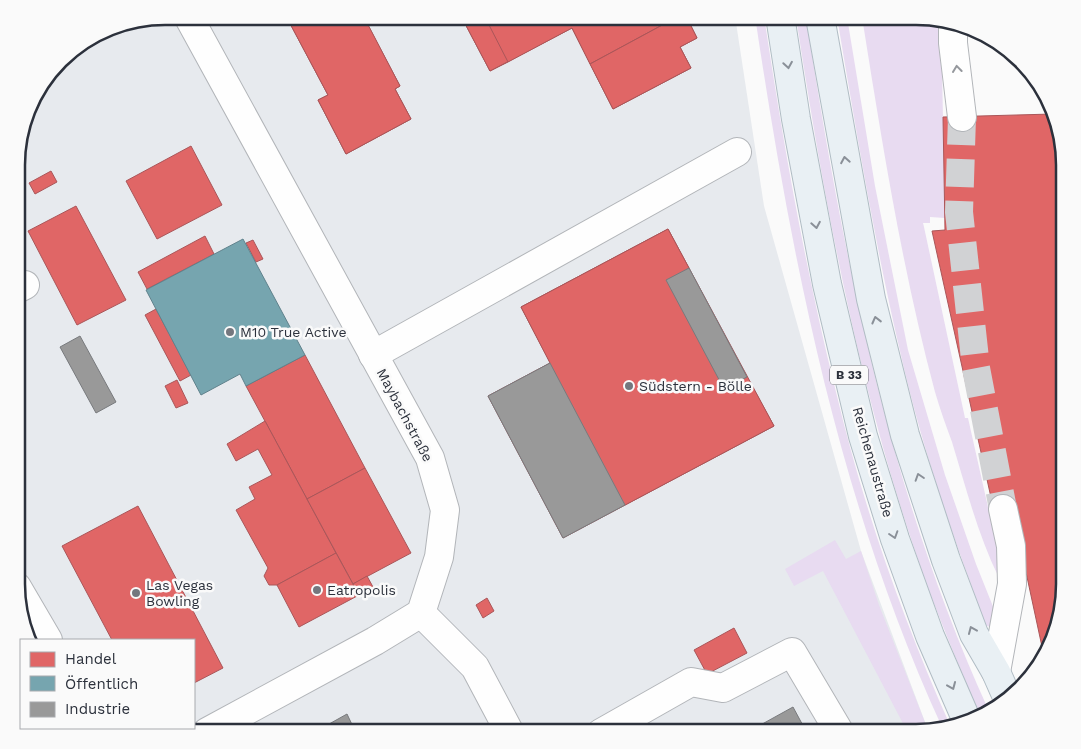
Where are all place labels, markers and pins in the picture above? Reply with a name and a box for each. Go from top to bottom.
place label: M10 True Active [240,324,347,340]
marker: M10 True Active [224,326,236,338]
place label: Südstern - Bölle [639,378,752,394]
marker: Südstern - Bölle [623,380,635,392]
place label: Las Vegas Bowling [146,577,213,609]
place label: Eatropolis [327,582,396,598]
marker: Eatropolis [311,584,323,596]
marker: Las Vegas Bowling [130,587,142,599]

